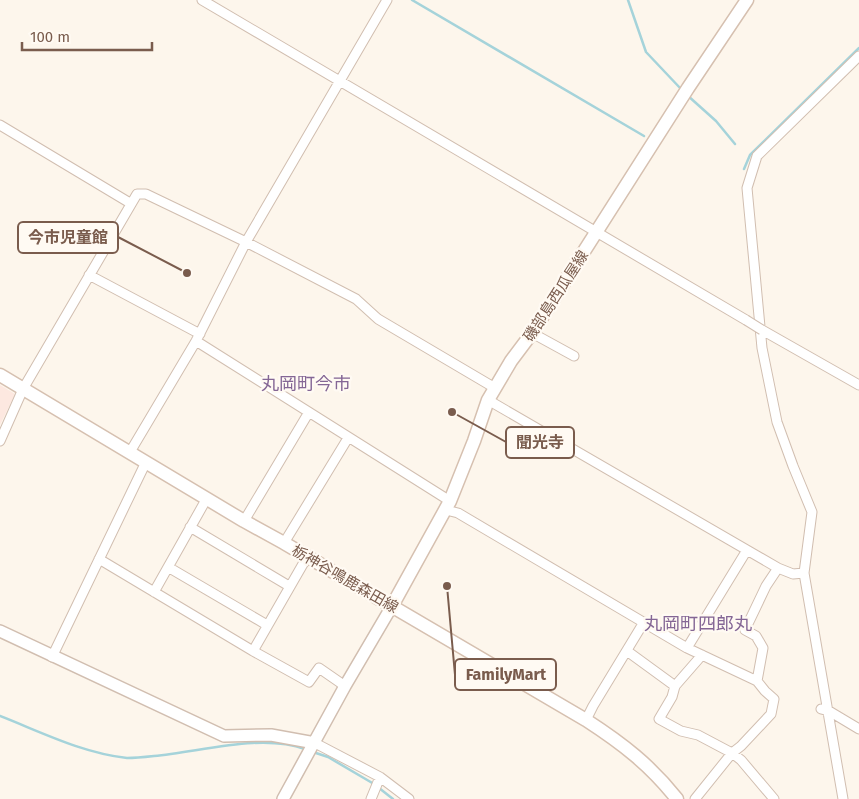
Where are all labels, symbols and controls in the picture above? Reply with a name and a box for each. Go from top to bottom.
scale bar [22,20,152,52]
text: 100 m [30,28,70,46]
callout: 今市児童館 [18,222,118,253]
text: 今市児童館 [28,228,108,247]
street label: 磯部島西瓜屋線 [520,247,592,345]
district label: 丸岡町今市 [261,373,351,395]
callout: 聞光寺 [506,427,574,458]
text: 聞光寺 [516,433,564,452]
street label: 栃神谷鳴鹿森田線 [289,541,401,617]
district label: 丸岡町四郎丸 [644,613,752,635]
callout: FamilyMart [455,659,556,690]
text: FamilyMart [466,665,547,684]

